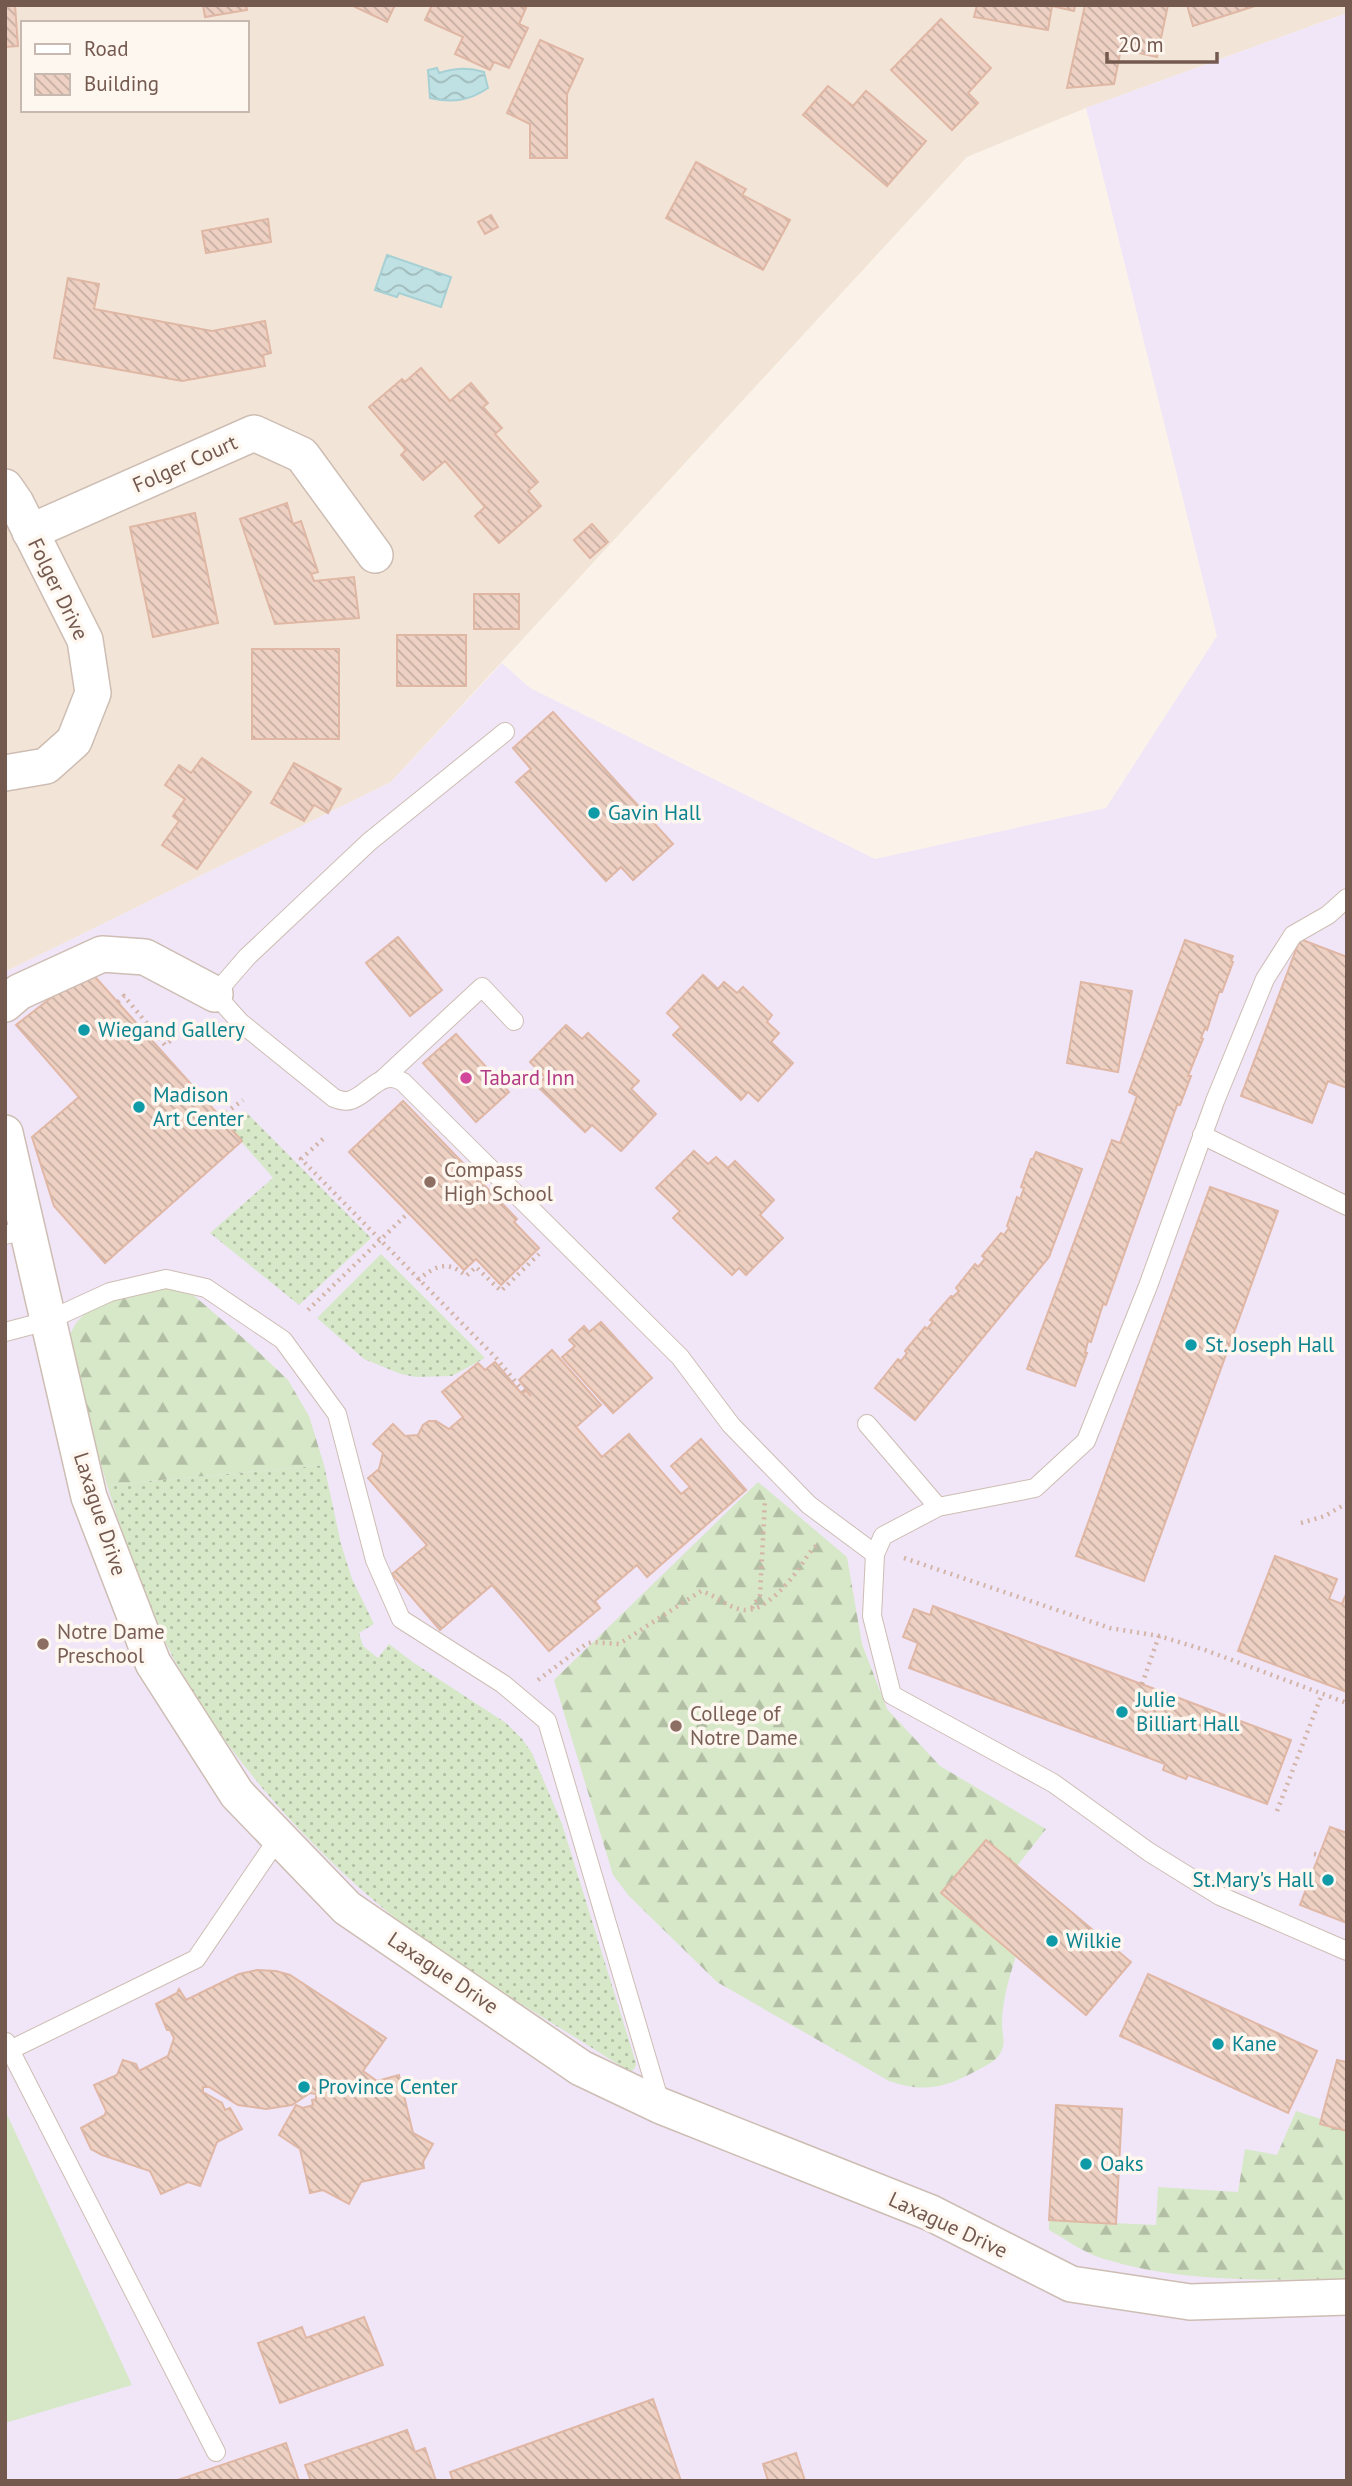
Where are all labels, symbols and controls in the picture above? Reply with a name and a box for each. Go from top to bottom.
legend [21,21,248,112]
scale bar [1107,21,1217,65]
text: 20 m [1118,31,1164,58]
text: Road [84,35,128,62]
text: Building [84,70,159,97]
street label: Folger Court [128,428,241,499]
street label: Folger Drive [22,533,95,644]
place label: Gavin Hall [608,799,701,826]
marker: Gavin Hall [586,805,602,821]
place label: Wiegand Gallery [98,1016,245,1043]
marker: Wiegand Gallery [76,1022,92,1038]
place label: Tabard Inn [480,1064,575,1091]
marker: Tabard Inn [458,1070,474,1086]
place label: Madison Art Center [153,1081,244,1132]
marker: Madison Art Center [131,1099,147,1115]
place label: Compass High School [444,1156,553,1207]
marker: Compass High School [422,1174,438,1190]
place label: St. Joseph Hall [1205,1331,1334,1358]
marker: St. Joseph Hall [1183,1337,1199,1353]
street label: Laxague Drive [68,1449,133,1579]
place label: Notre Dame Preschool [57,1618,165,1669]
marker: Notre Dame Preschool [35,1636,51,1652]
place label: Julie Billiart Hall [1135,1686,1240,1737]
place label: College of Notre Dame [690,1700,798,1751]
marker: Julie Billiart Hall [1114,1704,1130,1720]
marker: College of Notre Dame [668,1718,684,1734]
place label: St.Mary's Hall [1192,1866,1314,1893]
marker: St.Mary's Hall [1320,1872,1336,1888]
street label: Laxague Drive [383,1926,504,2020]
place label: Wilkie [1066,1927,1122,1954]
marker: Wilkie [1044,1933,1060,1949]
place label: Kane [1232,2030,1277,2057]
marker: Kane [1210,2036,1226,2052]
place label: Province Center [318,2073,458,2100]
marker: Province Center [296,2079,312,2095]
place label: Oaks [1100,2150,1144,2177]
marker: Oaks [1078,2156,1094,2172]
street label: Laxague Drive [884,2185,1012,2264]

